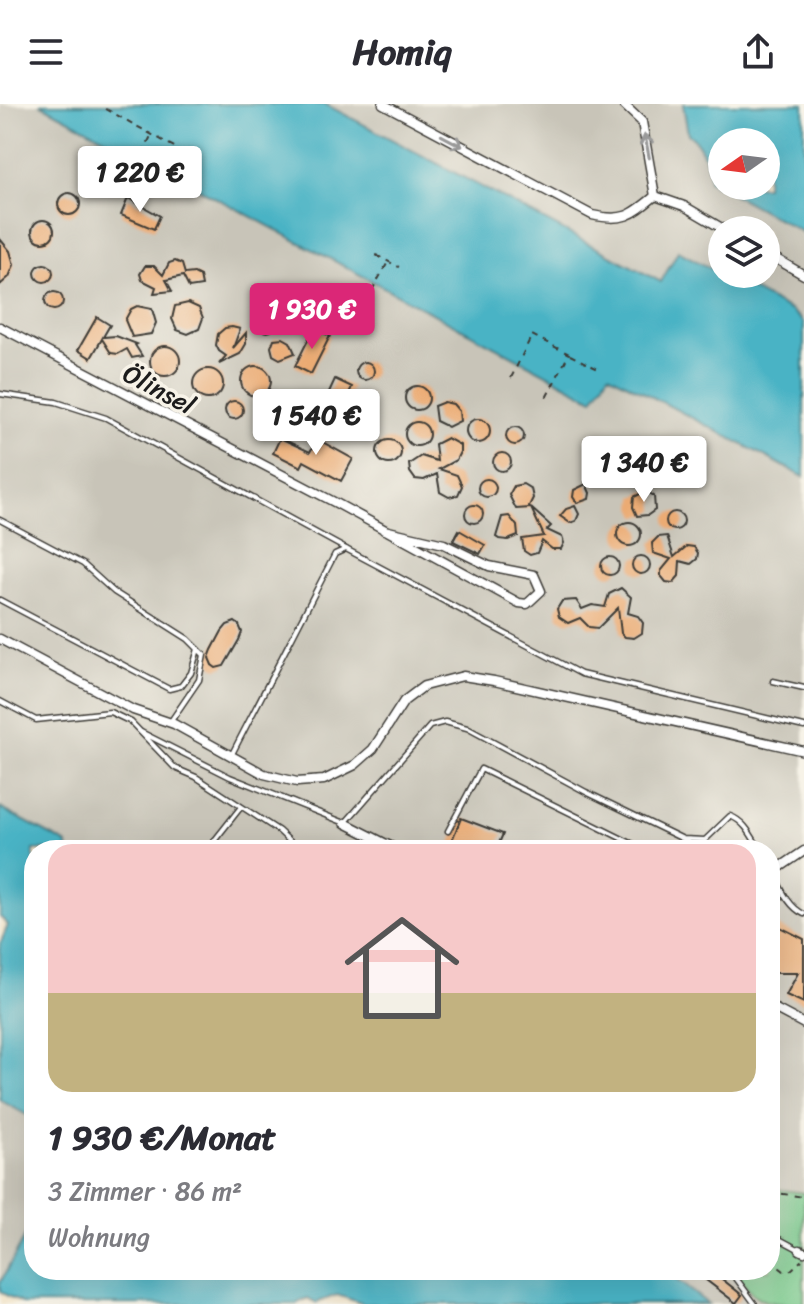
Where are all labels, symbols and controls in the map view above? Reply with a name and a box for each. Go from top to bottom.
text: Homiq [353,20,451,84]
icon: menu [24,30,68,74]
icon: share [736,30,780,74]
north arrow [708,128,780,200]
map controls [708,128,780,288]
one-way arrow [440,133,464,149]
one-way arrow [638,134,653,159]
pin: 1 220 € [66,146,214,214]
text: 1 220 € [96,149,184,195]
button: layers [708,216,780,288]
pin: 1 930 € [238,283,386,351]
text: 1 930 € [268,286,356,332]
street label: Ölinsel [114,351,204,428]
pin: 1 540 € [242,389,390,457]
text: 1 540 € [271,392,361,438]
pin: 1 340 € [570,436,718,504]
text: 1 340 € [600,439,688,485]
icon: home [330,896,474,1040]
text: 1 930 €/Monat [48,1108,276,1168]
text: 3 Zimmer · 86 m² [48,1168,242,1214]
text: Wohnung [48,1214,150,1260]

